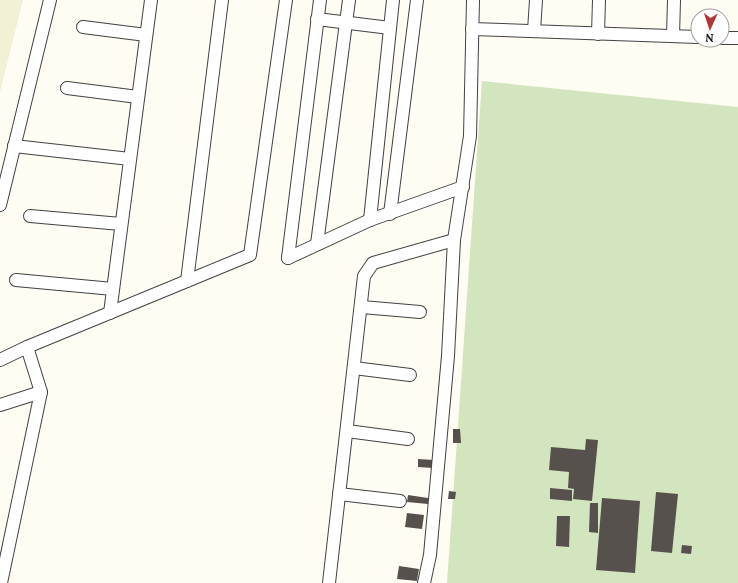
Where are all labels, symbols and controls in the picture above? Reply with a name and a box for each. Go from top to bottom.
north arrow [690,8,730,48]
text: N [704,31,714,45]

